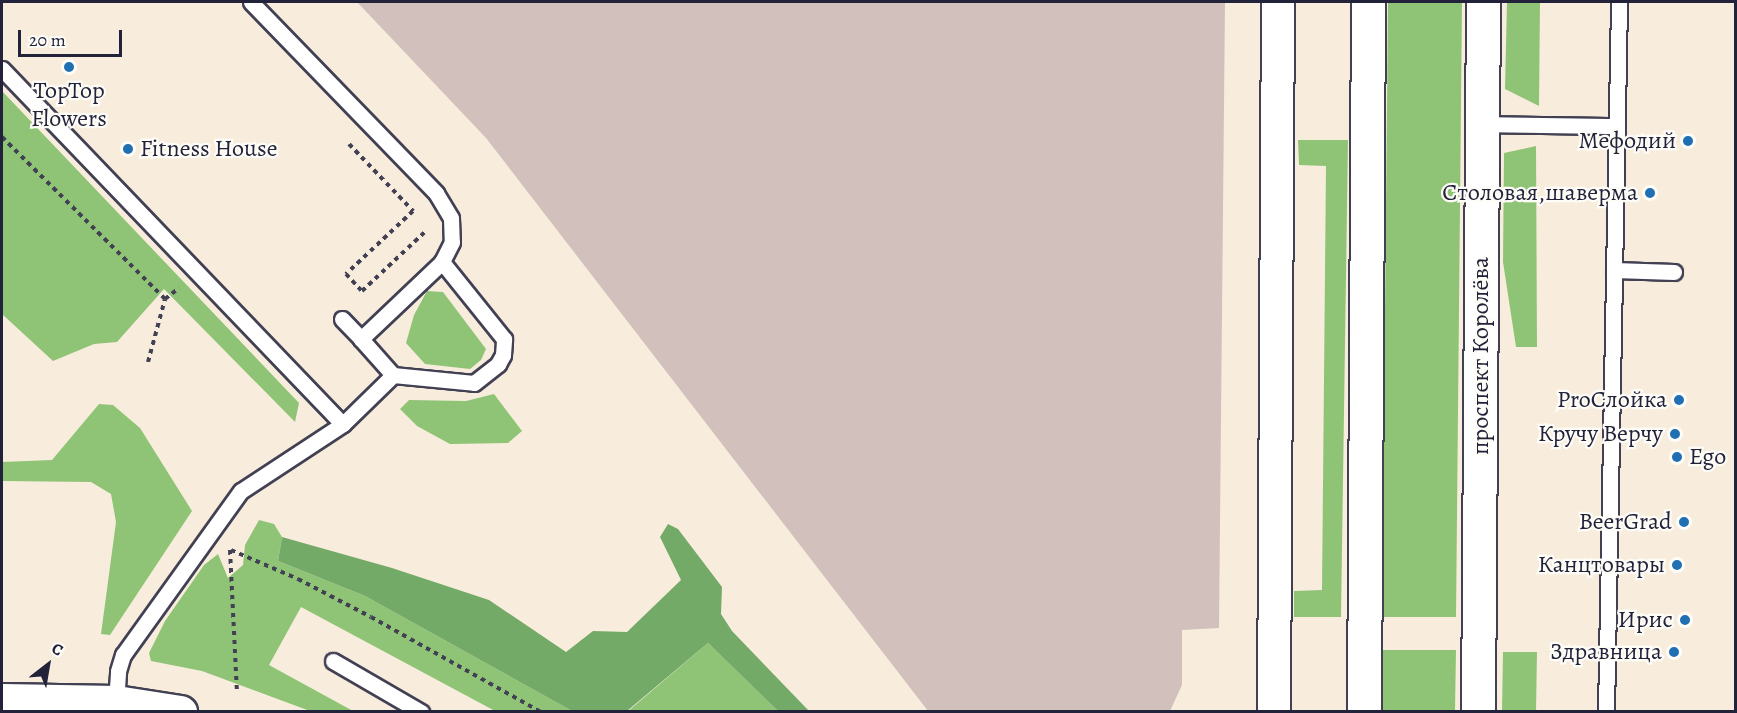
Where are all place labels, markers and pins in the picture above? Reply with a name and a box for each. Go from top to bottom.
marker: TopTop Flowers [62,60,76,74]
place label: TopTop Flowers [31,77,107,133]
place label: Мефодий [1579,127,1676,155]
marker: Мефодий [1681,134,1695,148]
place label: Fitness House [140,135,277,163]
marker: Fitness House [121,142,135,156]
place label: Столовая,шаверма [1442,179,1638,207]
marker: Столовая,шаверма [1643,186,1657,200]
place label: ProСлойка [1557,386,1667,414]
marker: ProСлойка [1672,393,1686,407]
place label: Кручу Верчу [1538,420,1663,448]
marker: Кручу Верчу [1668,427,1682,441]
place label: Ego [1689,443,1726,471]
marker: Ego [1670,450,1684,464]
place label: BeerGrad [1579,508,1672,536]
marker: BeerGrad [1677,515,1691,529]
place label: Канцтовары [1538,551,1665,579]
marker: Канцтовары [1670,558,1684,572]
place label: Ирис [1618,606,1673,634]
marker: Ирис [1678,613,1692,627]
place label: Здравница [1550,638,1662,666]
marker: Здравница [1667,645,1681,659]

